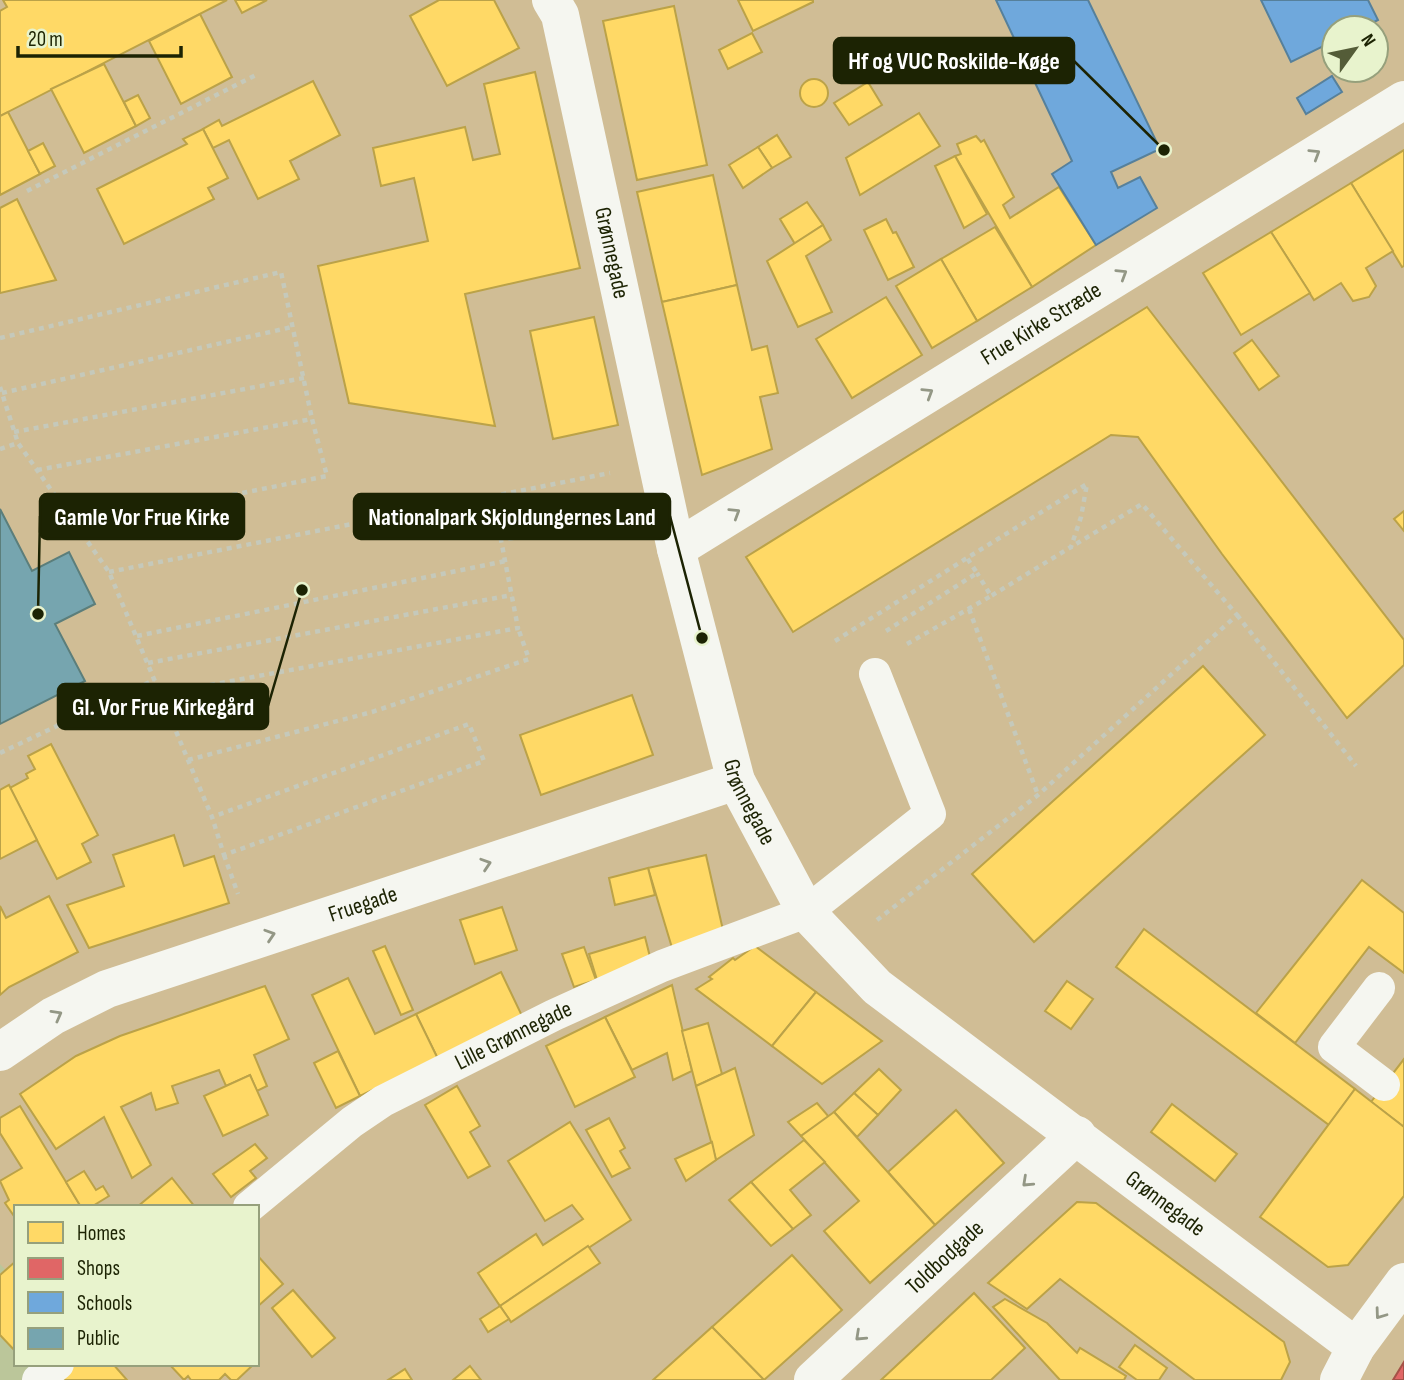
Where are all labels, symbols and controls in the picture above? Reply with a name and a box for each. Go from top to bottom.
scale bar [18,14,180,58]
north arrow [1320,14,1390,84]
text: 20 m [28,27,63,52]
text: N [1356,30,1380,51]
callout: Hf og VUC Roskilde-Køge [834,38,1074,83]
text: Hf og VUC Roskilde-Køge [848,47,1060,76]
one-way arrow [1308,150,1321,163]
street label: Grønnegade [588,205,635,301]
one-way arrow [1114,269,1127,282]
street label: Frue Kirke Stræde [976,276,1107,371]
one-way arrow [920,389,933,402]
callout: Gamle Vor Frue Kirke [40,494,244,539]
callout: Nationalpark Skjoldungernes Land [354,494,670,539]
text: Gamle Vor Frue Kirke [54,503,230,532]
text: Nationalpark Skjoldungernes Land [368,503,656,532]
one-way arrow [727,508,740,521]
callout: Gl. Vor Frue Kirkegård [58,684,268,729]
text: Gl. Vor Frue Kirkegård [72,693,254,722]
street label: Grønnegade [717,756,782,850]
one-way arrow [479,858,491,872]
street label: Fruegade [325,880,401,929]
one-way arrow [263,929,275,943]
street label: Lille Grønnegade [450,995,576,1076]
one-way arrow [50,1010,62,1023]
street label: Grønnegade [1120,1165,1211,1243]
one-way arrow [1022,1173,1035,1186]
legend [14,1205,259,1366]
street label: Toldbodgade [900,1214,990,1301]
text: Homes [77,1221,126,1246]
text: Shops [77,1256,120,1281]
text: Schools [77,1291,132,1316]
one-way arrow [1376,1306,1388,1319]
text: Public [77,1326,120,1351]
one-way arrow [855,1328,868,1341]

